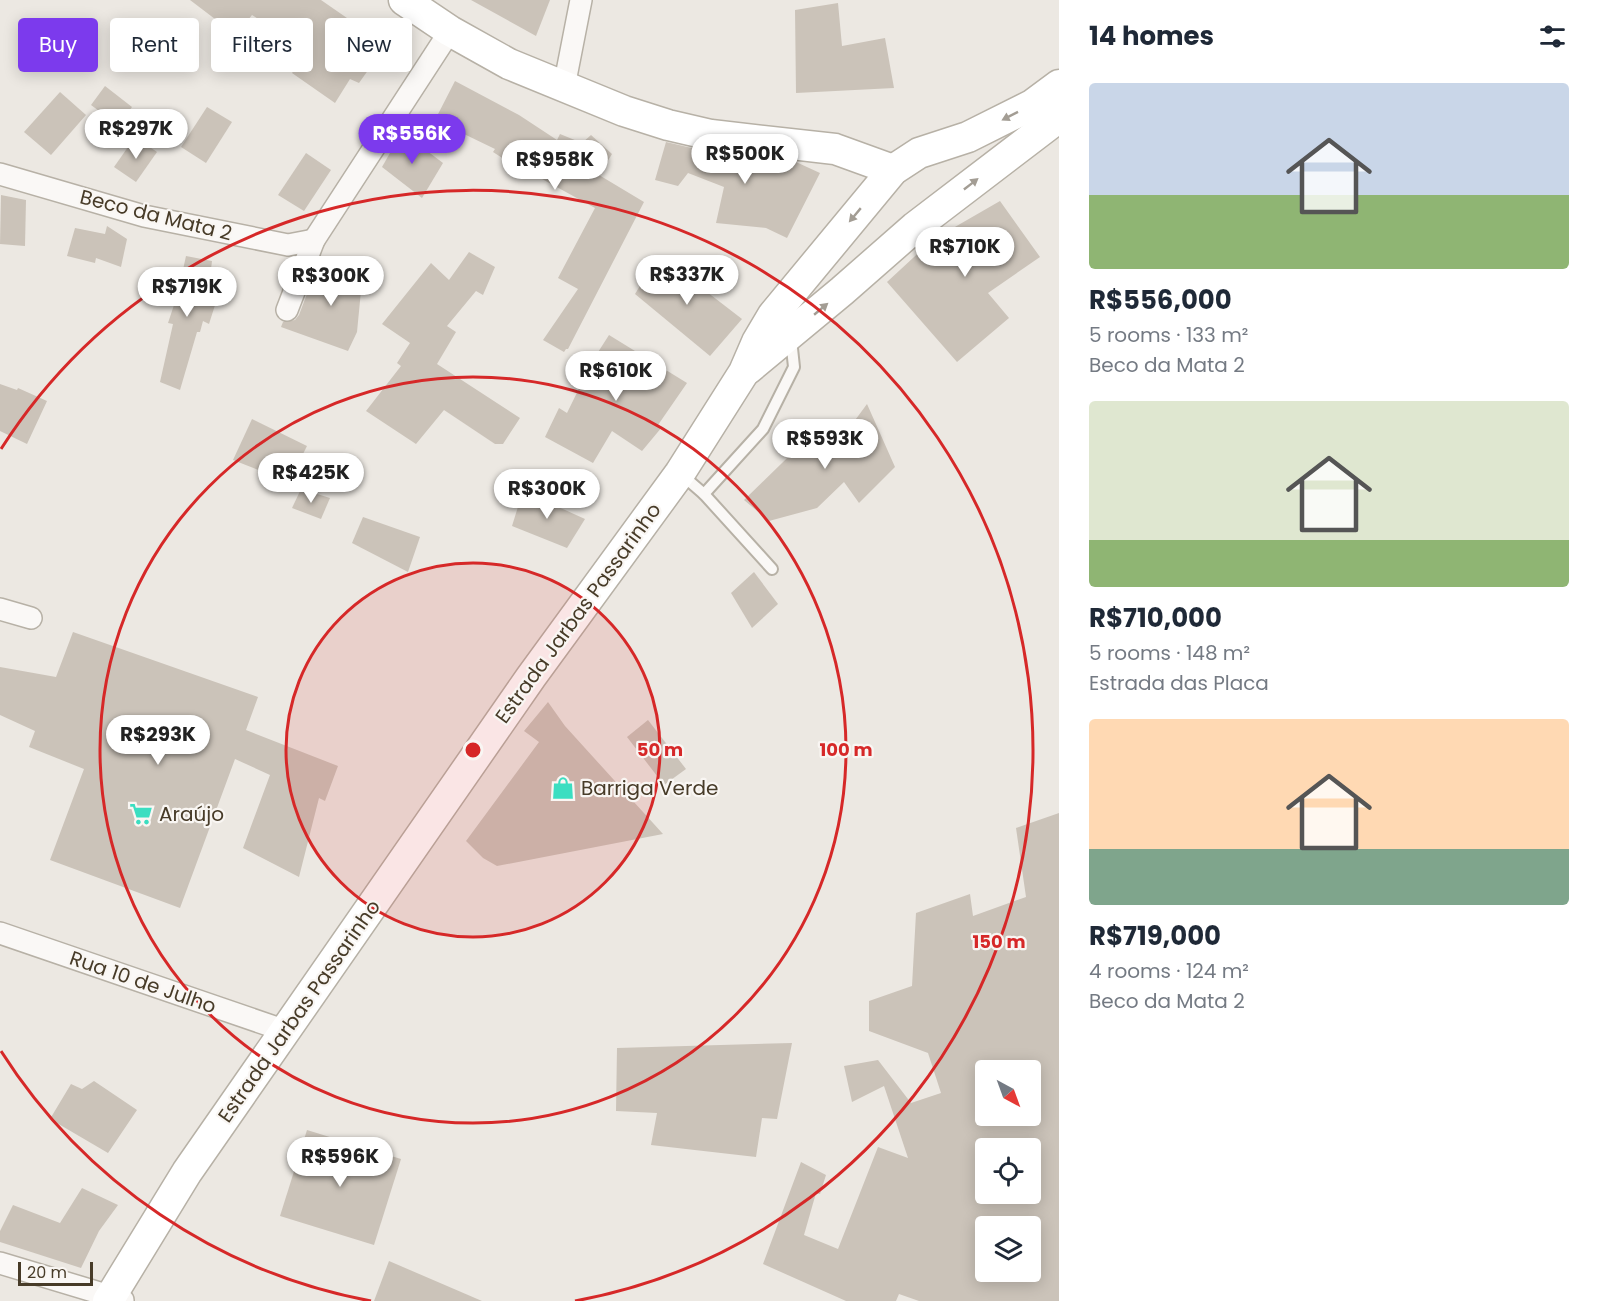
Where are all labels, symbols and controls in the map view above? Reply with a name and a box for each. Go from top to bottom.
chip: Buy [18,18,98,72]
chip: Rent [110,18,199,72]
chip: Filters [211,18,313,72]
chip: New [325,18,412,72]
text: 14 homes [1089,18,1214,54]
icon: filters [1536,20,1569,53]
pin: R$297K [87,109,185,160]
one-way arrow [1001,111,1018,121]
text: R$297K [99,114,173,142]
pin: R$556K [363,114,461,165]
text: R$556K [373,119,451,147]
icon: home [1275,122,1383,230]
pin: R$500K [696,134,794,185]
text: R$500K [705,139,785,167]
pin: R$958K [506,140,604,191]
text: R$958K [516,145,594,173]
one-way arrow [964,178,979,190]
street label: Beco da Mata 2 [77,183,235,247]
one-way arrow [849,207,862,222]
pin: R$710K [916,227,1014,278]
text: R$710K [929,232,1001,260]
pin: R$337K [638,255,736,306]
pin: R$300K [282,256,380,307]
text: R$337K [649,260,725,288]
text: R$300K [292,261,370,289]
pin: R$719K [138,267,236,318]
text: R$719K [152,272,222,300]
text: R$556,000 [1089,282,1232,318]
one-way arrow [813,302,829,315]
text: 5 rooms · 133 m² [1089,321,1248,349]
pin: R$610K [567,351,665,402]
text: Beco da Mata 2 [1089,351,1245,379]
text: R$610K [579,356,653,384]
pin: R$593K [776,419,874,470]
text: R$593K [786,424,864,452]
icon: home [1275,440,1383,548]
pin: R$425K [262,453,360,504]
text: R$425K [272,458,350,486]
pin: R$300K [498,469,596,520]
text: R$300K [508,474,586,502]
street label: Estrada Jarbas Passarinho [488,497,668,729]
text: R$710,000 [1089,600,1222,636]
text: 5 rooms · 148 m² [1089,639,1250,667]
text: Estrada das Placa [1089,669,1269,697]
pin: R$293K [109,715,207,766]
text: R$293K [120,720,196,748]
text: 50 m [637,737,683,762]
text: 100 m [819,737,873,762]
centre of rings [463,740,483,760]
icon: home [1275,758,1383,866]
place label: Barriga Verde [581,774,718,802]
shop icon: Barriga Verde [550,775,576,801]
place label: Araújo [159,800,224,828]
supermarket icon: Araújo [128,801,154,827]
street label: Estrada Jarbas Passarinho [211,894,387,1128]
text: R$719,000 [1089,918,1221,954]
text: 150 m [972,929,1026,954]
street label: Rua 10 de Julho [66,944,220,1020]
text: 4 rooms · 124 m² [1089,957,1249,985]
text: Beco da Mata 2 [1089,987,1245,1015]
north arrow [975,1060,1041,1126]
map controls [975,1060,1041,1282]
pin: R$596K [291,1137,389,1188]
button: locate [975,1138,1041,1204]
text: R$596K [301,1142,379,1170]
button: layers [975,1216,1041,1282]
scale bar [18,1259,93,1286]
text: 20 m [27,1261,67,1284]

